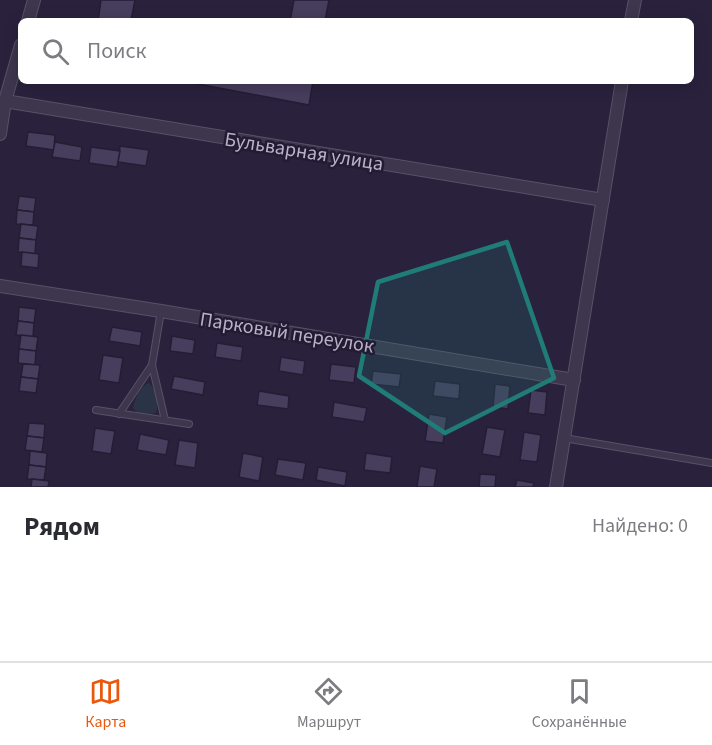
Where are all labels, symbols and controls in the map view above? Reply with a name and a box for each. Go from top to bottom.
search box [18,18,694,84]
icon: search [39,35,72,68]
text: Поиск [87,35,146,67]
street label: Бульварная улица [222,126,385,178]
street label: Парковый переулок [198,305,376,361]
text: Рядом [24,508,100,545]
text: Найдено: 0 [592,512,688,540]
tab: Карта [85,675,126,733]
tab: Маршрут [297,675,361,733]
tab: Сохранённые [532,675,627,733]

